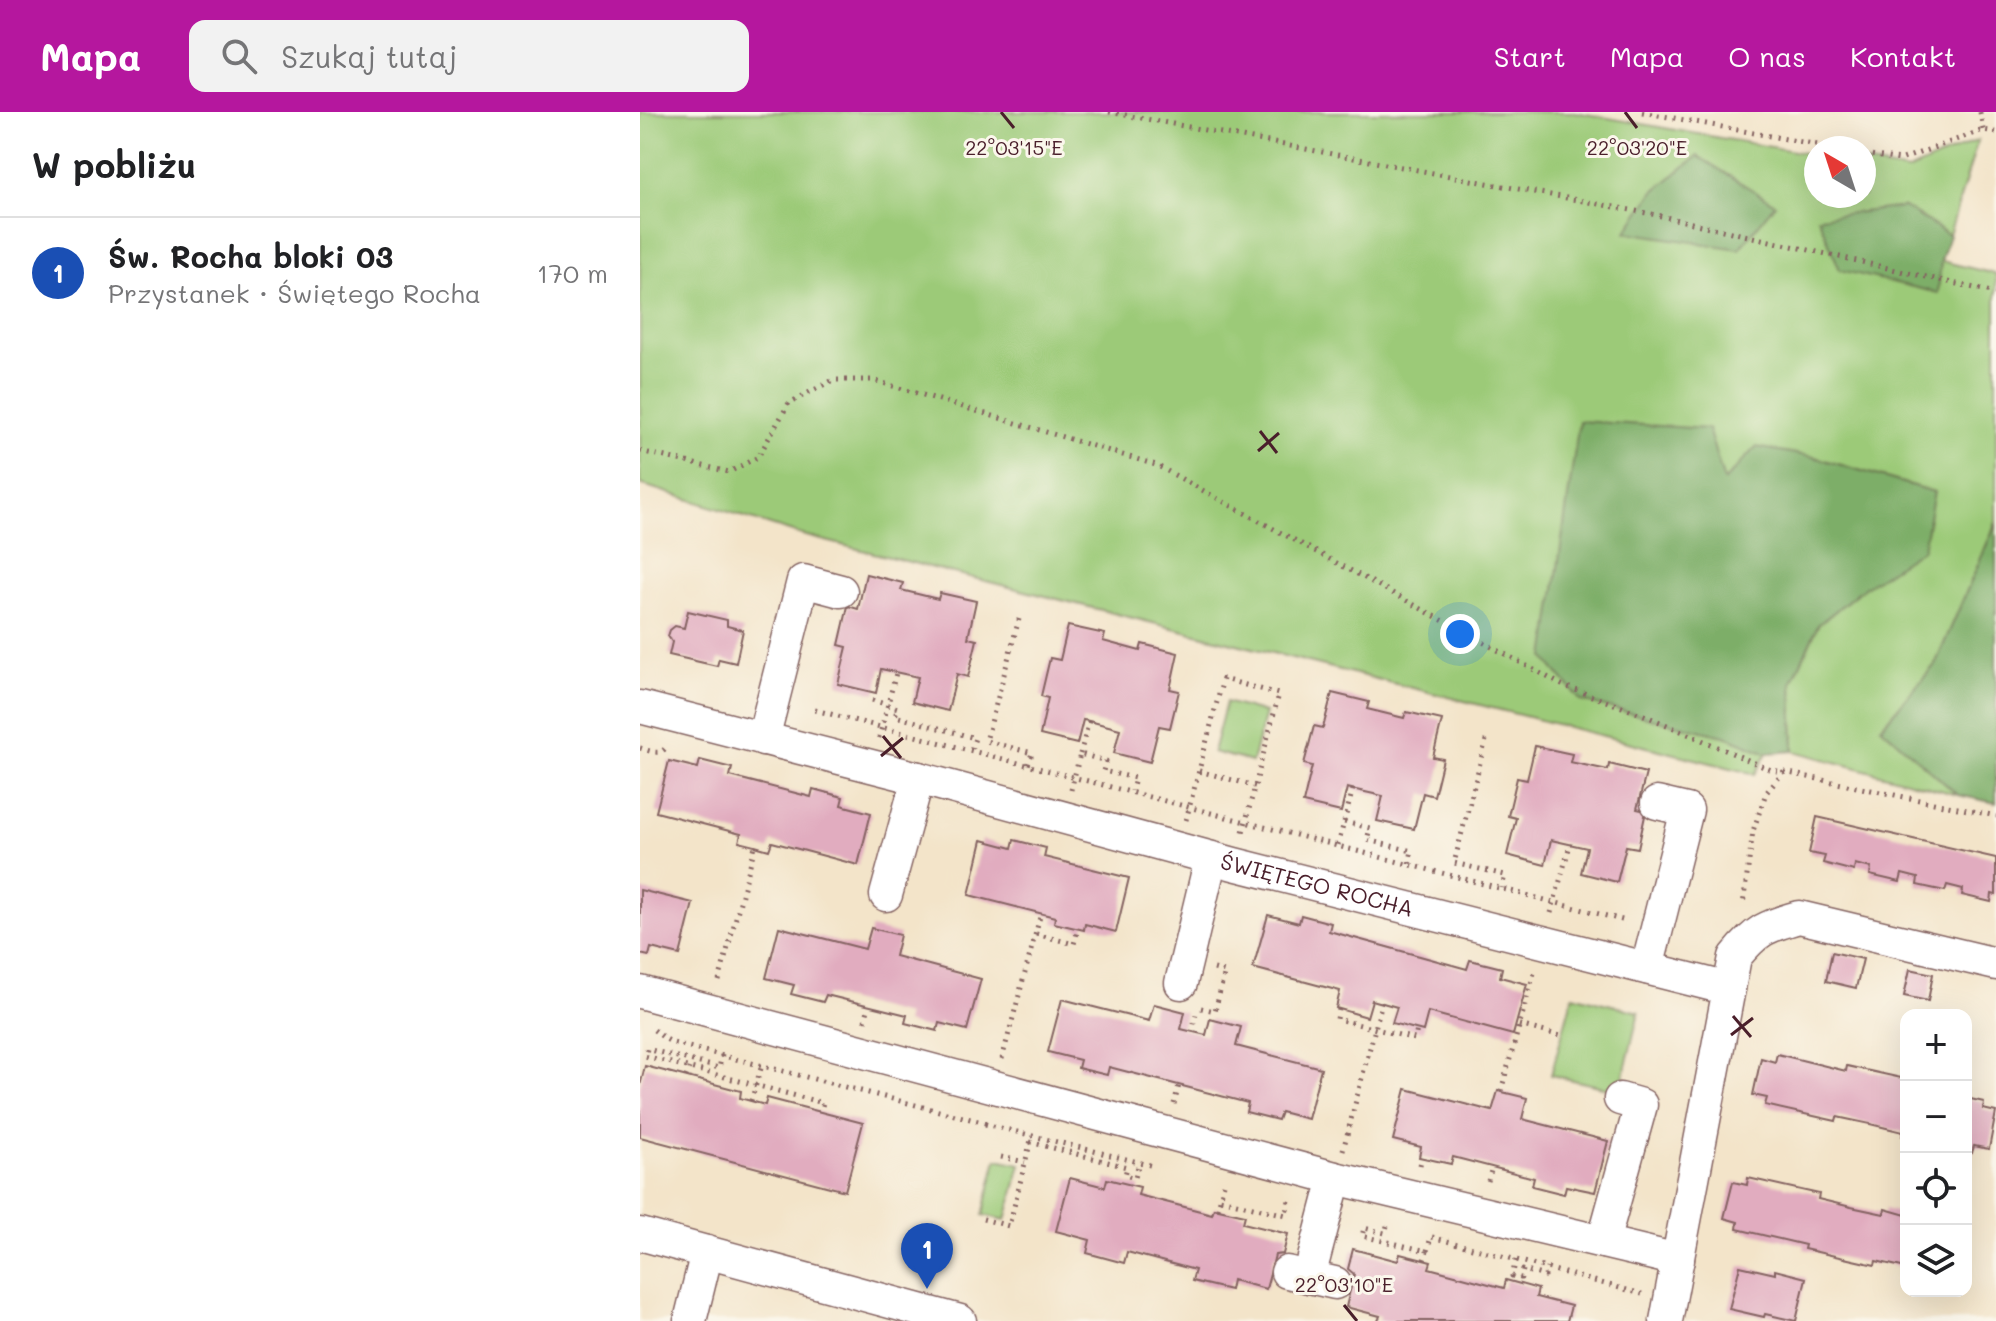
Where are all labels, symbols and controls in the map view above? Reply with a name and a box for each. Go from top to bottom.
search box [189,20,749,92]
text: Mapa [40,31,141,81]
icon: search [217,34,261,78]
text: Szukaj tutaj [281,36,457,76]
text: Start [1494,38,1566,74]
text: Mapa [1610,38,1684,74]
text: O nas [1728,38,1806,74]
text: Kontakt [1850,38,1956,74]
text: 22°03'15"E [965,134,1063,160]
text: 22°03'20"E [1587,134,1687,160]
north arrow [1804,136,1876,208]
text: W pobliżu [32,142,196,187]
text: Św. Rocha bloki 03 [108,236,393,276]
text: 1 [52,256,64,290]
text: 170 m [537,256,608,290]
text: Przystanek · Świętego Rocha [108,276,481,310]
your location [1440,614,1480,654]
street label: ŚWIĘTEGO ROCHA [1217,846,1417,923]
map controls [1900,1009,1972,1297]
button: + [1900,1009,1972,1081]
button: − [1900,1081,1972,1153]
button: locate [1900,1153,1972,1225]
pin: 1 [901,1223,953,1289]
button: layers [1900,1225,1972,1297]
text: 22°03'10"E [1295,1271,1393,1297]

